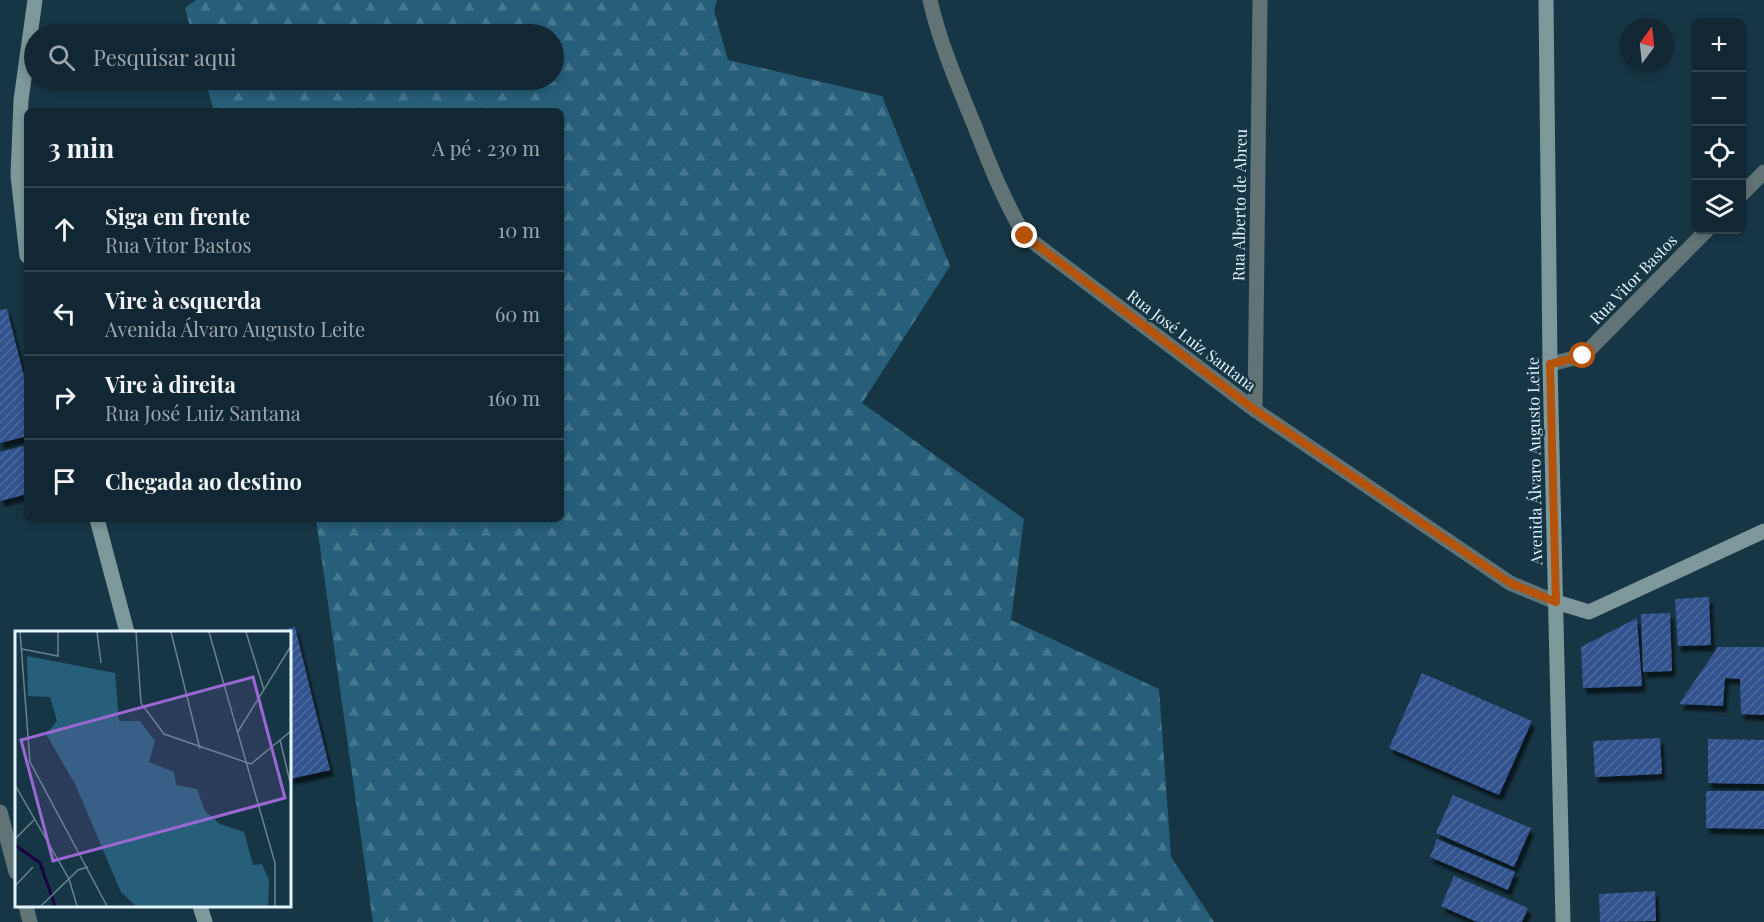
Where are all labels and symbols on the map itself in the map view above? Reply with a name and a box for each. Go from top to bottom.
north arrow [1620,18,1674,72]
street label: Rua Alberto de Abreu [1227,129,1251,281]
route end [1011,222,1037,248]
street label: Rua Vitor Bastos [1585,230,1681,328]
street label: Rua José Luiz Santana [1123,284,1261,396]
route start [1569,342,1595,368]
street label: Avenida Álvaro Augusto Leite [1522,357,1546,566]
inset map [15,631,291,907]

